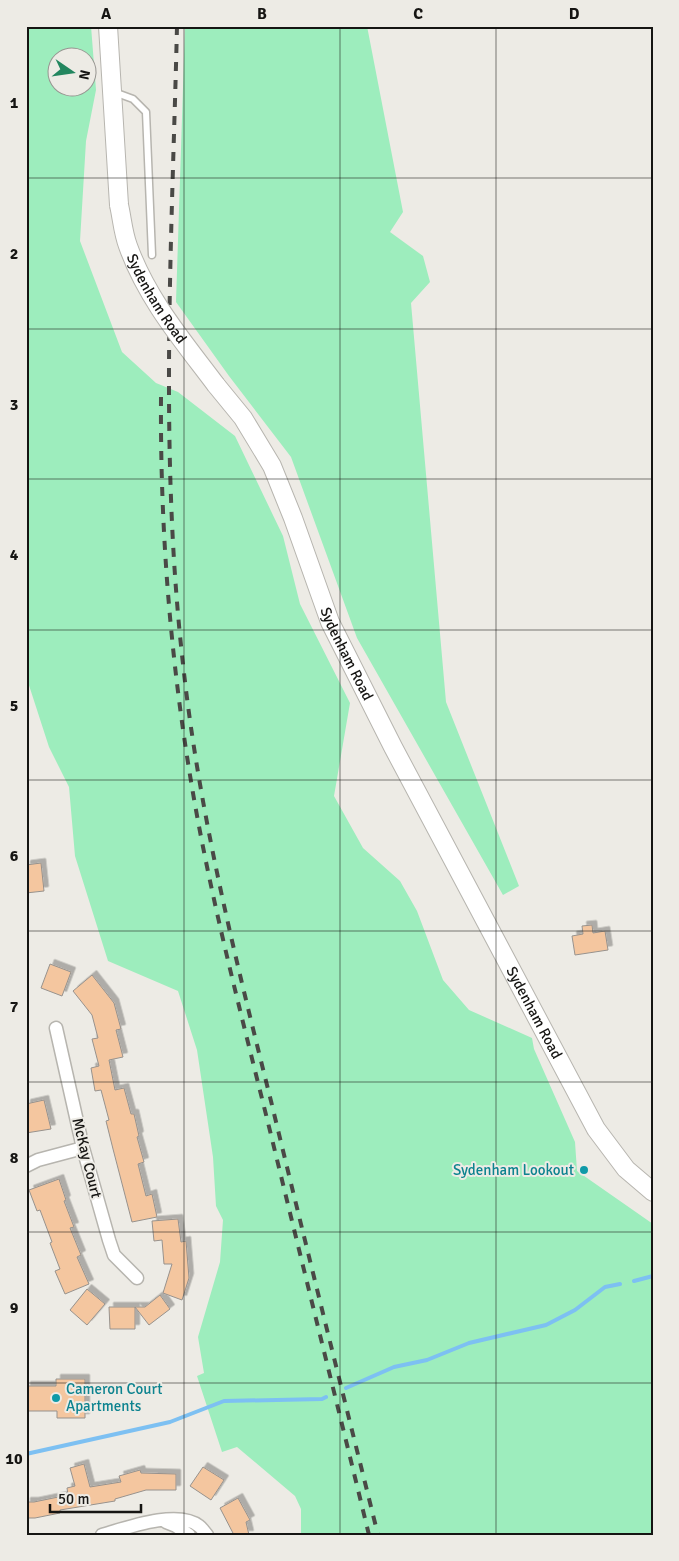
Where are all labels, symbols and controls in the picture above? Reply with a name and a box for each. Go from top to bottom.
text: A [101,4,112,24]
text: B [257,4,267,24]
text: C [413,4,423,24]
text: D [569,4,580,24]
north arrow [48,48,98,98]
text: N [75,68,94,81]
text: 1 [10,93,19,113]
text: 2 [10,244,18,264]
street label: Sydenham Road [123,251,190,347]
text: 3 [10,395,18,415]
text: 4 [10,545,19,565]
street label: Sydenham Road [316,605,377,704]
text: 5 [10,696,18,716]
text: 6 [10,846,19,866]
street label: Sydenham Road [502,963,566,1062]
text: 7 [10,997,19,1017]
street label: McKay Court [68,1116,106,1200]
text: 8 [10,1148,19,1168]
place label: Sydenham Lookout [453,1161,574,1179]
marker: Sydenham Lookout [578,1164,590,1176]
text: 9 [10,1298,19,1318]
place label: Cameron Court Apartments [66,1380,163,1415]
marker: Cameron Court Apartments [50,1392,62,1404]
text: 10 [5,1449,23,1469]
scale bar [50,1481,141,1513]
text: 50 m [58,1490,89,1508]

